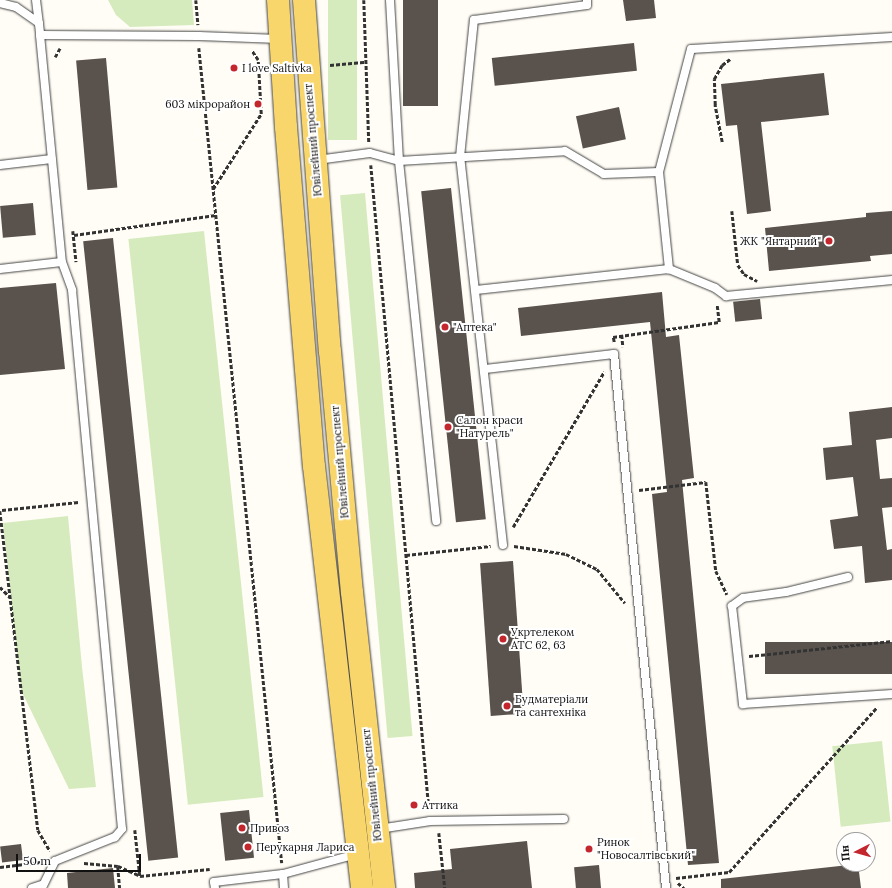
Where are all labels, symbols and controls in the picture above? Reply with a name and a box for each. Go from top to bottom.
place label: I love Saltivka [242,61,312,75]
marker: I love Saltivka [229,63,239,73]
street label: Ювілейний проспект [301,83,325,197]
place label: 603 мікрорайон [165,97,250,111]
marker: 603 мікрорайон [253,99,263,109]
place label: ЖК "Янтарний" [740,234,821,248]
marker: ЖК "Янтарний" [824,236,834,246]
place label: "Аптека" [453,320,497,334]
marker: "Аптека" [440,322,450,332]
street label: Ювілейний проспект [328,405,352,519]
place label: Салон краси "Натурель" [456,414,523,440]
marker: Салон краси "Натурель" [443,422,453,432]
place label: Укртелеком АТС 62, 63 [511,626,574,652]
marker: Укртелеком АТС 62, 63 [498,634,508,644]
place label: Будматеріали та сантехніка [515,693,588,719]
marker: Будматеріали та сантехніка [502,701,512,711]
street label: Ювілейний проспект [360,728,384,842]
place label: Аттика [422,798,458,812]
marker: Аттика [409,800,419,810]
place label: Привоз [250,821,289,835]
marker: Привоз [237,823,247,833]
north arrow [836,832,876,872]
place label: Ринок "Новосалтівський" [597,836,695,862]
place label: Перукарня Лариса [256,840,355,854]
marker: Перукарня Лариса [243,842,253,852]
marker: Ринок "Новосалтівський" [584,844,594,854]
text: Пн [837,845,853,862]
scale bar [18,846,143,872]
text: 50 m [23,853,51,868]

